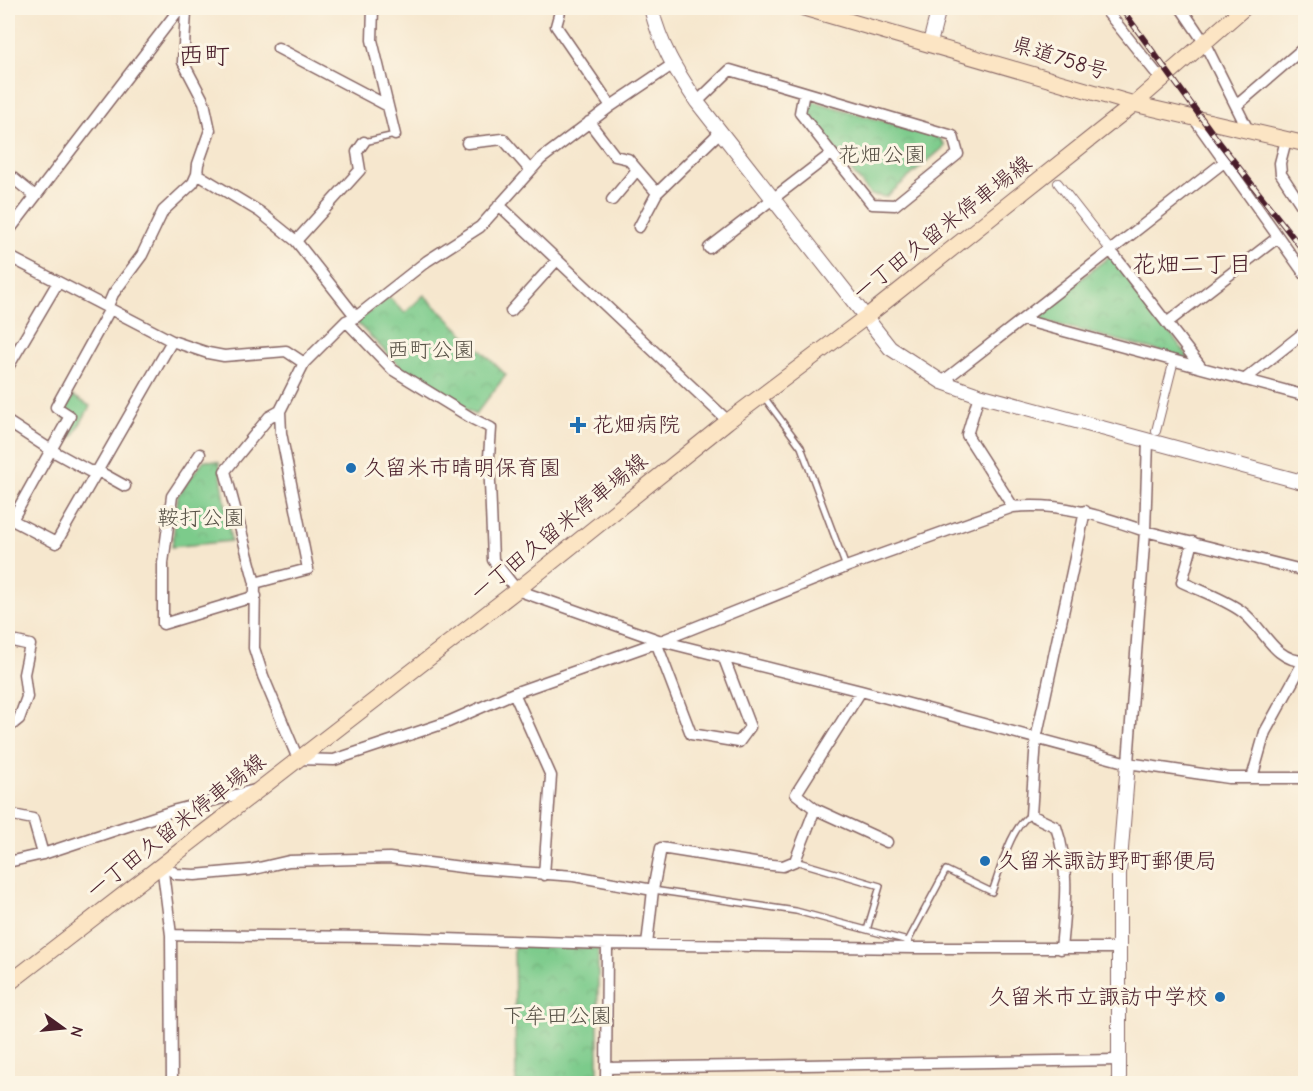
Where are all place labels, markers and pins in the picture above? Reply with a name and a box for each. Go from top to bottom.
place label: 花畑病院 [592,412,680,438]
marker: 花畑病院 [569,416,587,434]
place label: 久留米市晴明保育園 [363,455,561,481]
marker: 久留米市晴明保育園 [344,461,358,475]
place label: 久留米諏訪野町郵便局 [997,848,1217,874]
marker: 久留米諏訪野町郵便局 [978,854,992,868]
place label: 久留米市立諏訪中学校 [988,984,1208,1010]
marker: 久留米市立諏訪中学校 [1213,990,1227,1004]

